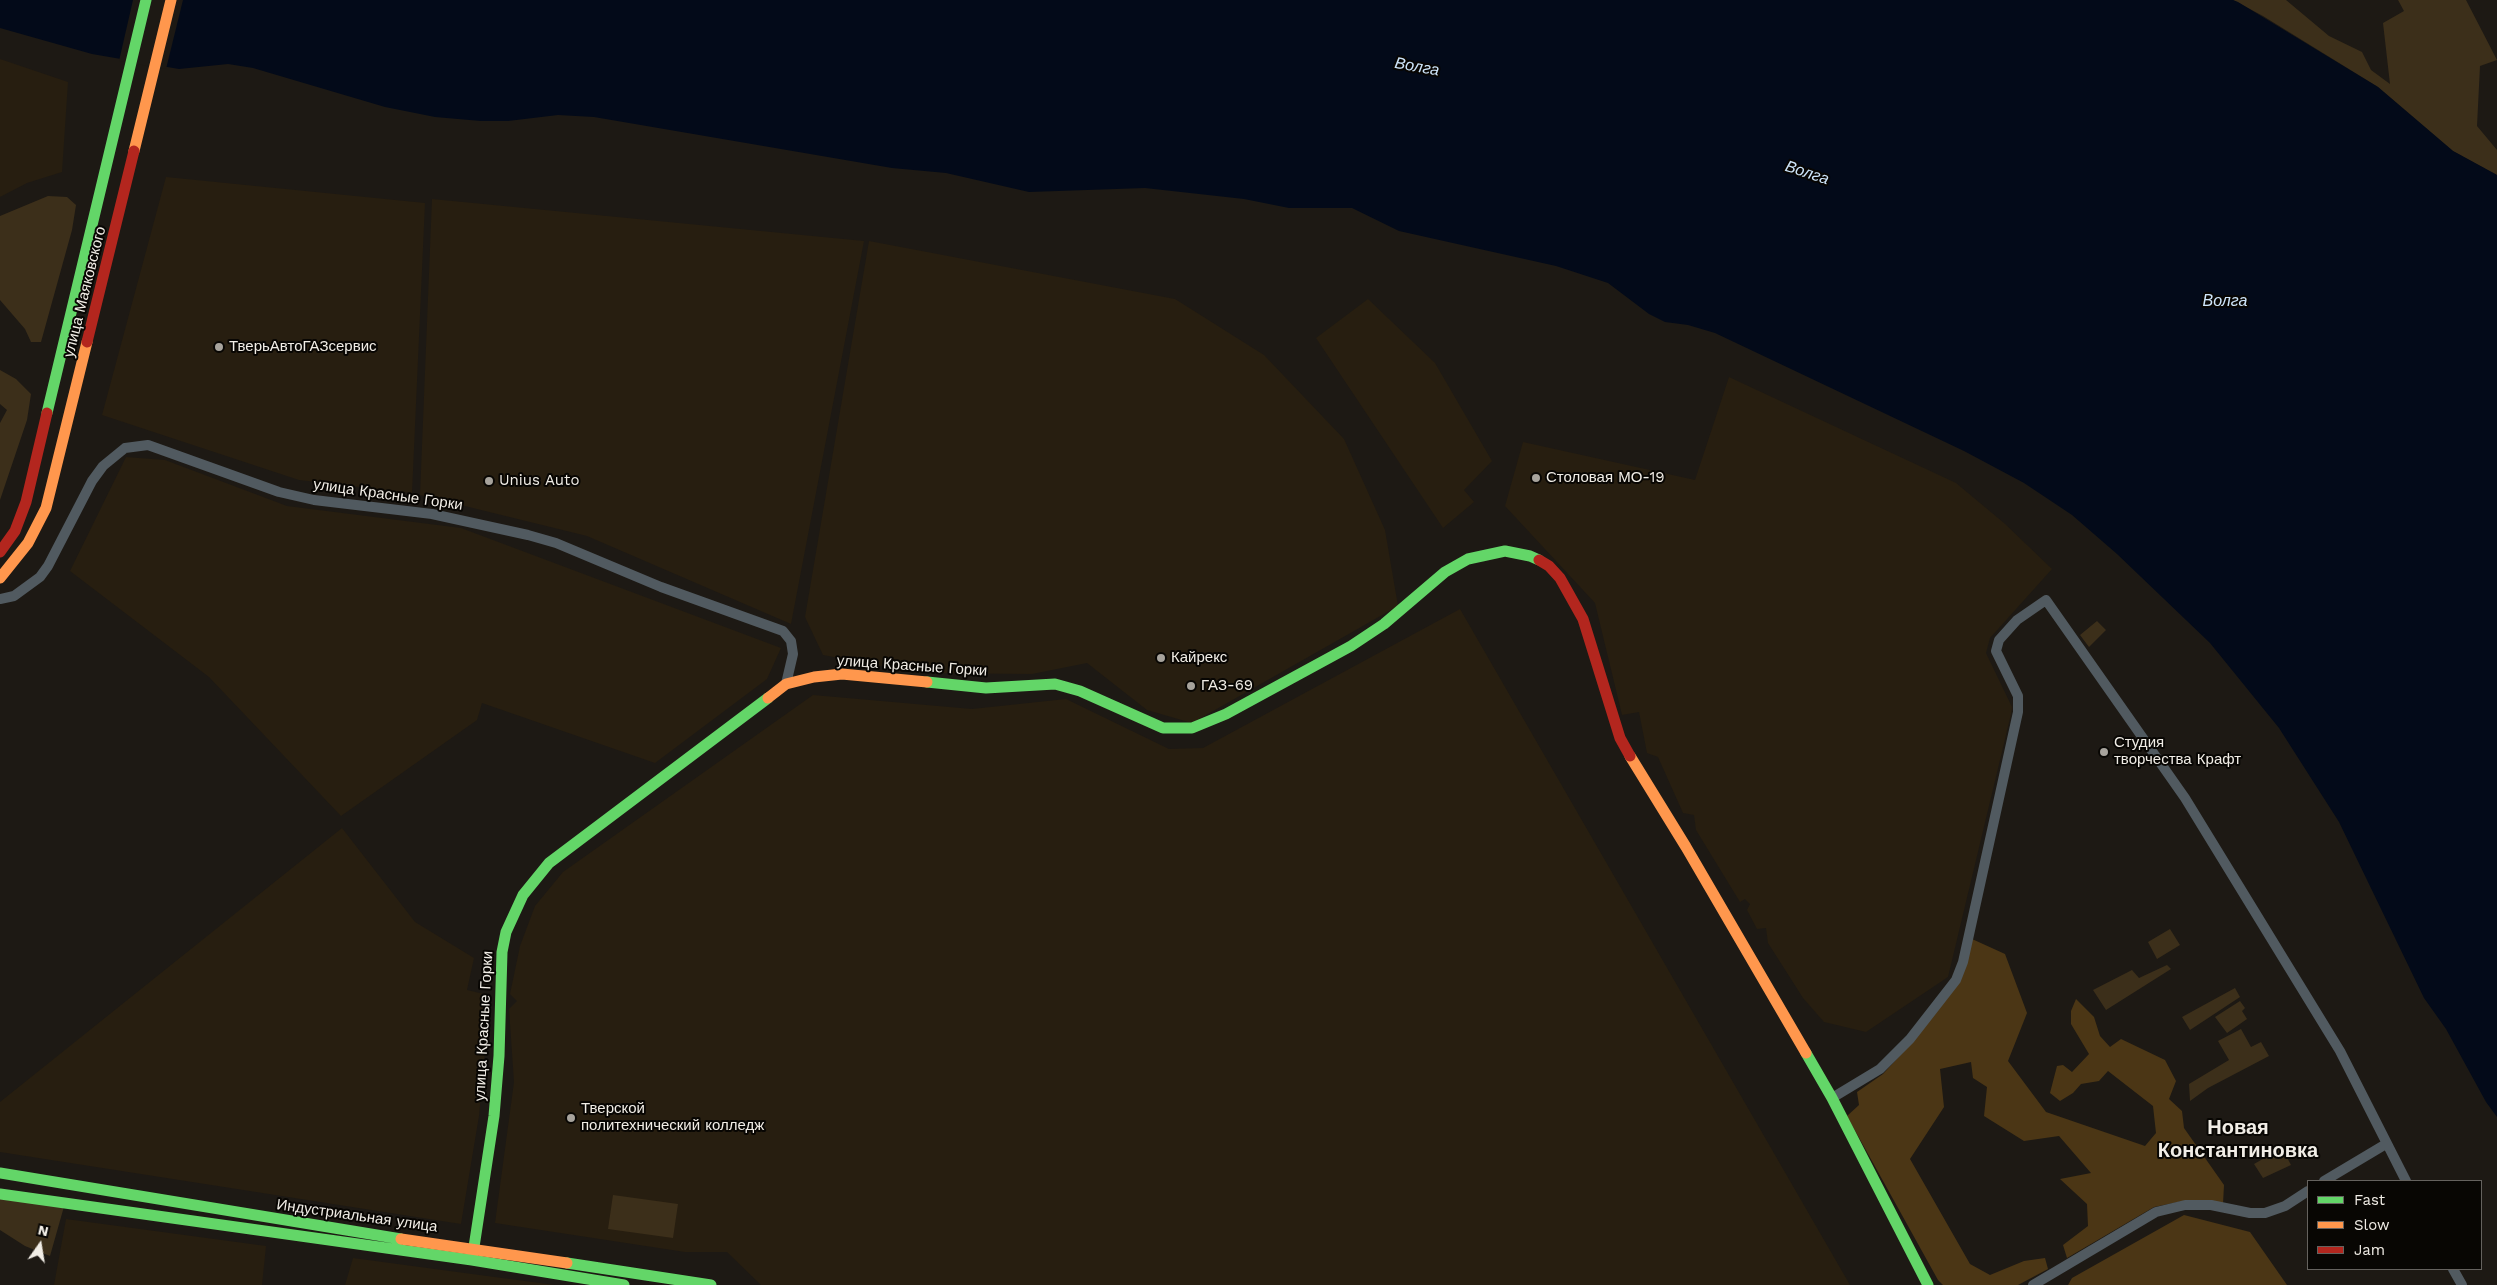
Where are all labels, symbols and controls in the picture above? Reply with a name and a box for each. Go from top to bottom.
water label: Волга [1393,54,1441,80]
water label: Волга [1783,157,1831,189]
street label: улица Маяковского [60,225,110,359]
water label: Волга [2203,291,2247,311]
place label: ТверьАвтоГАЗсервис [229,338,377,356]
marker: ТверьАвтоГАЗсервис [213,341,225,353]
place label: Столовая МО-19 [1546,469,1664,487]
place label: Unius Auto [499,472,579,490]
marker: Столовая МО-19 [1530,472,1542,484]
marker: Unius Auto [483,475,495,487]
street label: улица Красные Горки [312,476,464,514]
place label: Кайрекс [1171,649,1227,667]
street label: улица Красные Горки [836,652,988,680]
marker: Кайрекс [1155,652,1167,664]
place label: ГАЗ-69 [1201,677,1253,695]
marker: ГАЗ-69 [1185,680,1197,692]
place label: Студия творчества Крафт [2114,734,2241,769]
marker: Студия творчества Крафт [2098,746,2110,758]
street label: улица Красные Горки [471,950,497,1102]
place label: Тверской политехнический колледж [581,1100,764,1135]
marker: Тверской политехнический колледж [565,1112,577,1124]
district label: Новая Константиновка [2158,1116,2318,1163]
legend [2307,1180,2482,1270]
text: Fast [2354,1191,2385,1209]
street label: Индустриальная улица [275,1196,439,1236]
text: Slow [2354,1216,2390,1234]
north arrow [15,1220,65,1270]
text: N [37,1221,50,1239]
text: Jam [2354,1241,2385,1259]

